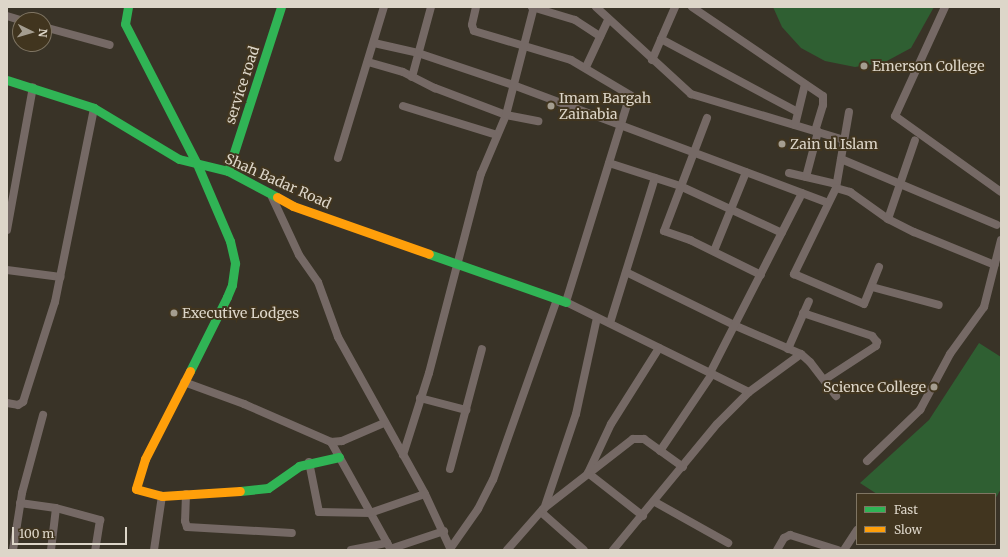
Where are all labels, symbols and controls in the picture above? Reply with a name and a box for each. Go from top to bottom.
north arrow [12,12,52,52]
text: N [36,28,50,38]
street label: service road [221,44,263,126]
place label: Emerson College [872,58,985,74]
marker: Emerson College [859,61,869,71]
place label: Imam Bargah Zainabia [559,90,651,122]
marker: Imam Bargah Zainabia [546,101,556,111]
place label: Zain ul Islam [790,136,878,152]
marker: Zain ul Islam [777,139,787,149]
street label: Shah Badar Road [222,150,334,212]
place label: Executive Lodges [182,305,299,321]
marker: Executive Lodges [169,308,179,318]
place label: Science College [823,379,926,395]
marker: Science College [929,382,939,392]
legend [856,493,996,545]
text: Fast [894,502,918,517]
scale bar [14,519,129,545]
text: Slow [894,522,922,537]
text: 100 m [19,526,54,541]

